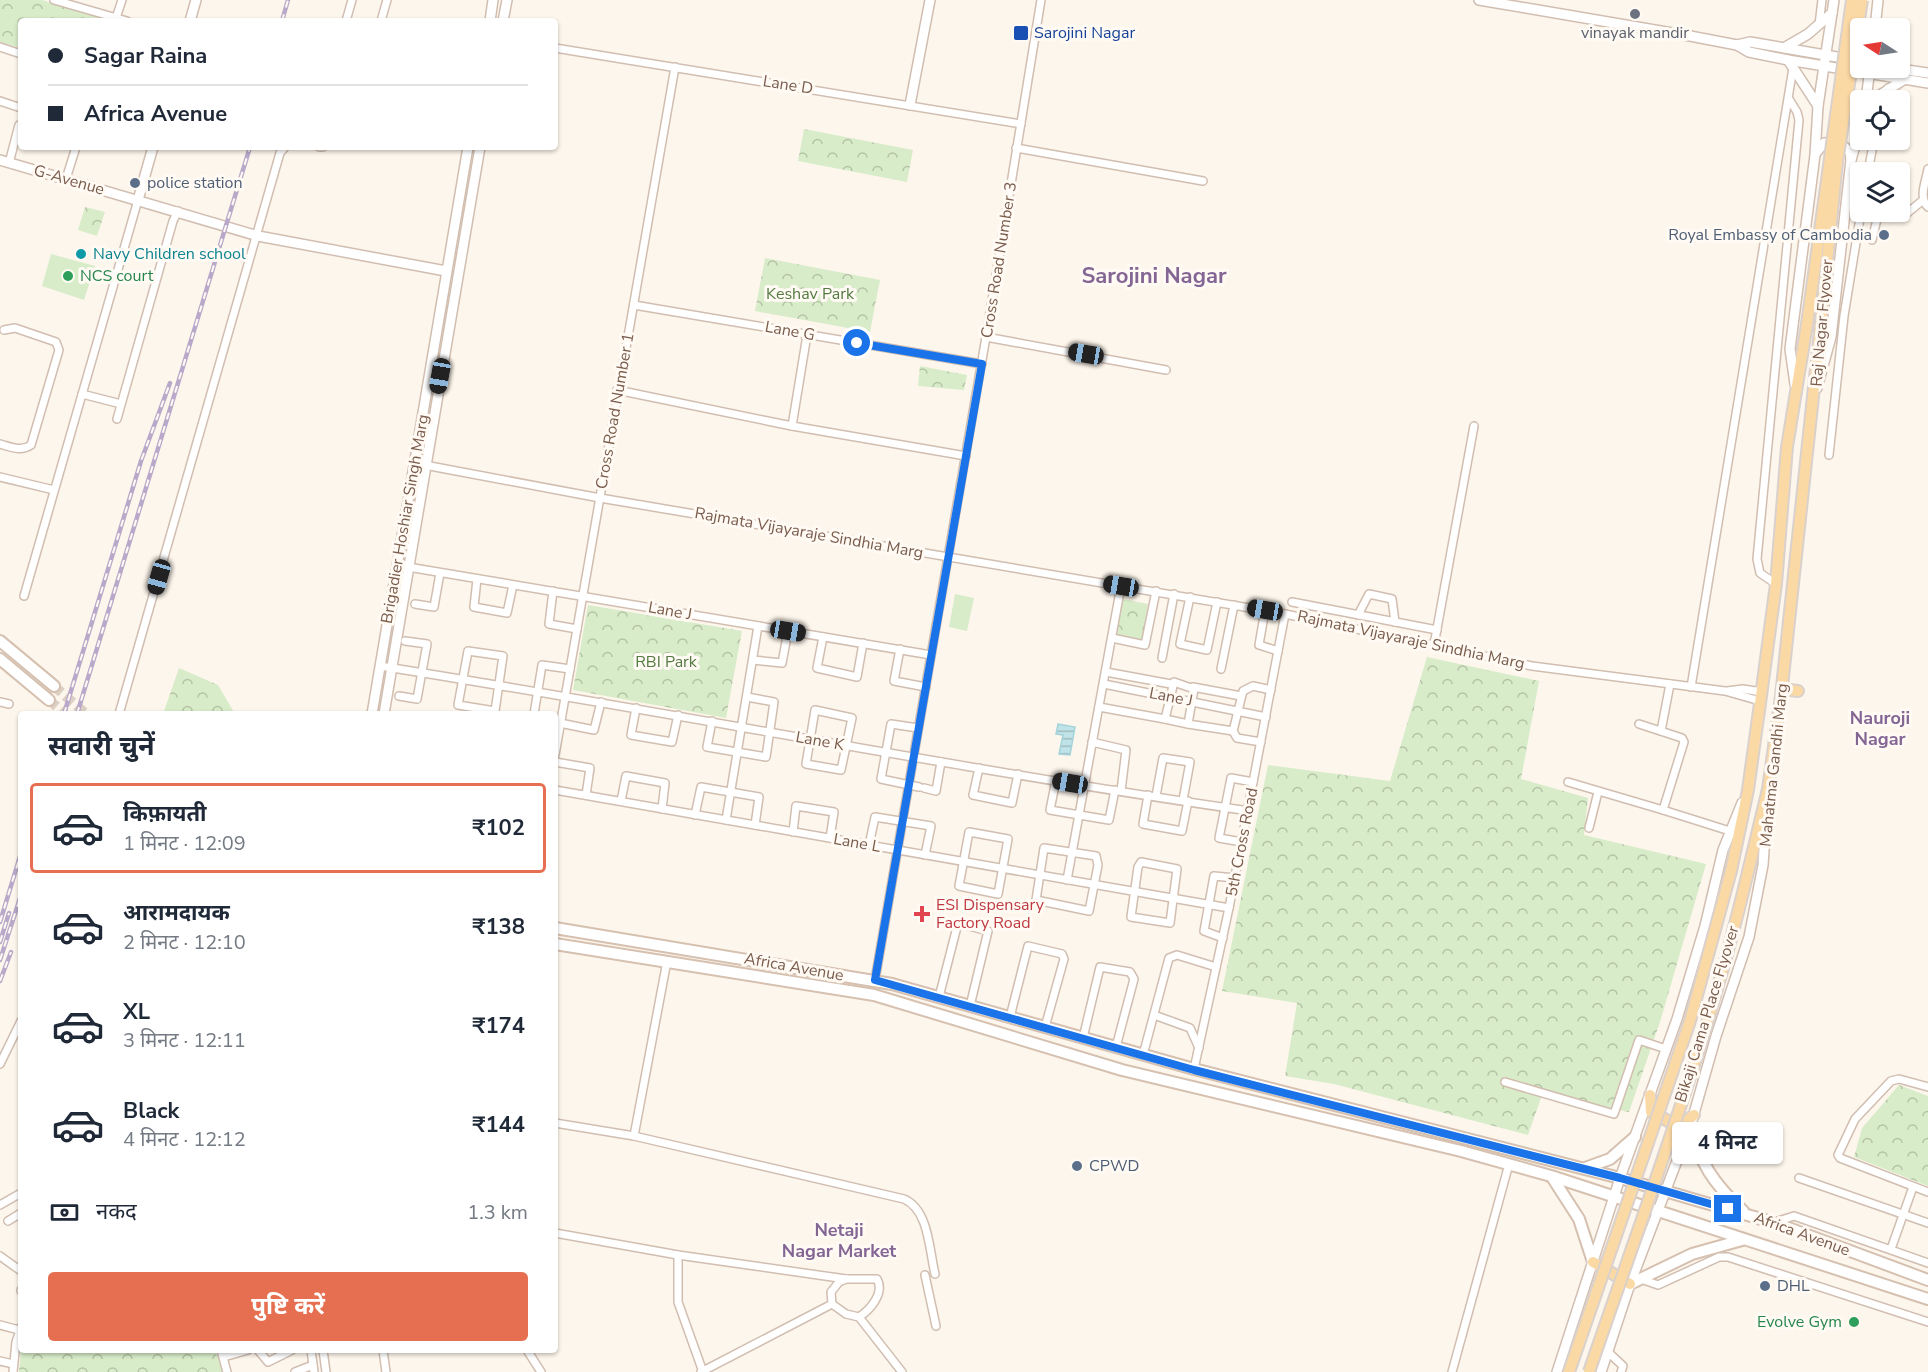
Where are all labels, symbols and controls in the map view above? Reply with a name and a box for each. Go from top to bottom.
marker: vinayak mandir [1628,7,1642,21]
north arrow [1850,18,1910,78]
map controls [1850,18,1910,222]
place label: Sarojini Nagar [1034,22,1135,44]
place label: vinayak mandir [1581,22,1689,44]
marker: Sarojini Nagar [1012,24,1030,42]
text: Sagar Raina [84,41,207,71]
street label: Lane D [761,70,815,100]
button: locate [1850,90,1910,150]
text: Africa Avenue [84,99,227,129]
street label: G-Avenue [31,159,107,201]
button: layers [1850,162,1910,222]
place label: police station [147,172,243,194]
marker: police station [128,176,142,190]
street label: Cross Road Number 3 [976,180,1022,340]
place label: Royal Embassy of Cambodia [1668,224,1872,246]
marker: Royal Embassy of Cambodia [1877,228,1891,242]
place label: Navy Children school [93,243,246,265]
marker: Navy Children school [74,247,88,261]
street label: Raj Nagar Flyover [1805,258,1839,388]
district label: Sarojini Nagar [1081,261,1227,291]
place label: NCS court [80,265,154,287]
marker: NCS court [61,269,75,283]
park label: Keshav Park [766,283,855,305]
street label: Lane G [763,316,817,346]
route start [843,329,870,356]
street label: Cross Road Number 1 [590,331,640,491]
car [1067,342,1105,366]
car [428,357,452,395]
street label: Brigadier Hoshiar Singh Marg [376,413,434,625]
street label: Rajmata Vijayaraje Sindhia Marg [693,502,925,564]
car [145,557,173,597]
car [1102,574,1140,598]
street label: Lane J [646,596,694,626]
car [1246,598,1284,622]
street label: Rajmata Vijayaraje Sindhia Marg [1295,605,1527,675]
car [769,619,807,643]
park label: RBI Park [635,651,698,673]
street label: Lane J [1147,682,1195,712]
street label: Mahatma Gandhi Marg [1754,682,1794,848]
district label: Nauroji Nagar [1850,706,1910,751]
street label: Lane K [794,726,847,756]
text: सवारी चुनें [48,728,155,765]
car [1051,771,1089,795]
street label: 5th Cross Road [1221,786,1263,898]
text: किफ़ायती [123,799,207,829]
icon: car [51,801,105,855]
text: ₹102 [472,813,525,843]
street label: Lane L [832,828,883,858]
text: 1 मिनट · 12:09 [123,830,246,857]
place label: ESI Dispensary Factory Road [936,894,1045,934]
text: आरामदायक [123,898,230,928]
icon: car [51,900,105,954]
marker: ESI Dispensary Factory Road [913,905,931,923]
text: ₹138 [472,912,525,942]
street label: Bikaji Cama Place Flyover [1670,923,1744,1105]
text: 2 मिनट · 12:10 [123,929,246,956]
street label: Africa Avenue [743,947,845,987]
text: XL [123,997,150,1027]
icon: car [51,999,105,1053]
text: ₹174 [472,1011,525,1041]
text: 3 मिनट · 12:11 [123,1027,246,1054]
text: Black [123,1096,179,1126]
icon: car [51,1098,105,1152]
text: ₹144 [472,1110,525,1140]
callout: 4 मिनट [1672,1122,1784,1164]
text: 4 मिनट · 12:12 [123,1126,246,1153]
text: 4 मिनट [1698,1129,1757,1156]
place label: CPWD [1089,1155,1139,1177]
marker: CPWD [1070,1159,1084,1173]
route end [1714,1195,1741,1222]
icon: cash [48,1196,81,1229]
text: नकद [96,1197,137,1227]
text: 1.3 km [467,1199,528,1226]
street label: Africa Avenue [1751,1206,1853,1262]
district label: Netaji Nagar Market [782,1218,896,1263]
button: पुष्टि करें [48,1272,528,1341]
place label: DHL [1777,1275,1810,1297]
marker: DHL [1758,1279,1772,1293]
place label: Evolve Gym [1757,1311,1842,1333]
marker: Evolve Gym [1847,1315,1861,1329]

